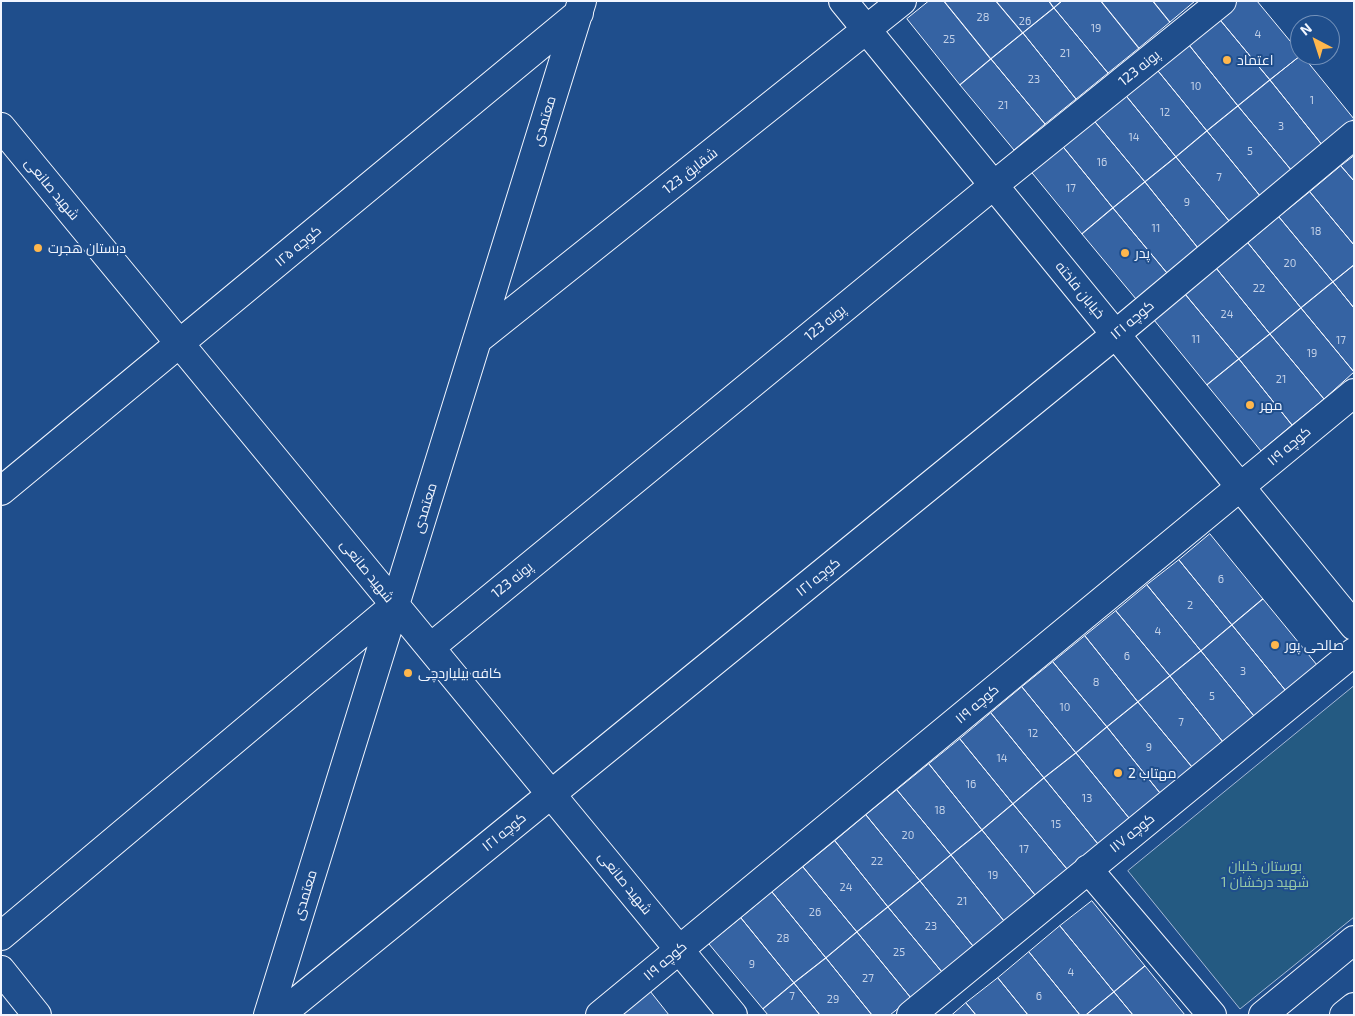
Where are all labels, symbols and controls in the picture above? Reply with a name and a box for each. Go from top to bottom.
house number: 28 [977,10,989,24]
house number: 26 [1019,14,1031,28]
north arrow [1290,15,1340,65]
text: N [1296,19,1315,39]
house number: 19 [1091,21,1101,35]
house number: 4 [1255,27,1261,41]
house number: 25 [943,32,955,46]
house number: 21 [1060,46,1070,60]
street label: 123 پونه [1115,46,1163,90]
place label: اعتماد [1237,52,1274,68]
marker: اعتماد [1221,54,1233,66]
house number: 23 [1028,72,1040,86]
house number: 10 [1190,79,1202,93]
house number: 1 [1310,93,1314,107]
street label: معتمدی [528,94,560,148]
house number: 21 [998,98,1008,112]
house number: 12 [1160,105,1170,119]
house number: 3 [1278,119,1284,133]
house number: 14 [1128,130,1140,144]
street label: 123 شقایق [659,144,721,198]
house number: 5 [1247,144,1253,158]
street label: شهید صانعی [21,154,83,224]
house number: 16 [1097,155,1107,169]
house number: 7 [1216,170,1222,184]
house number: 17 [1066,181,1076,195]
house number: 9 [1184,195,1190,209]
house number: 11 [1152,221,1160,235]
street label: کوچه ۱۲۵ [271,222,325,270]
house number: 18 [1310,224,1322,238]
place label: دبستان هجرت [48,240,126,256]
marker: دبستان هجرت [32,242,44,254]
place label: پدر [1135,245,1150,261]
marker: پدر [1119,247,1131,259]
house number: 20 [1284,256,1296,270]
street label: خیابان فاخته [1052,258,1108,322]
house number: 22 [1253,281,1265,295]
street label: کوچه ۱۲۱ [1107,297,1157,343]
street label: 123 پونه [801,301,849,345]
house number: 24 [1221,307,1233,321]
house number: 11 [1192,332,1200,346]
house number: 17 [1336,333,1346,347]
house number: 19 [1307,346,1317,360]
house number: 21 [1276,372,1286,386]
place label: مهر [1260,397,1282,413]
marker: مهر [1244,399,1256,411]
street label: کوچه ۱۱۹ [1264,423,1314,469]
street label: معتمدی [409,481,441,535]
street label: شهید صانعی [337,536,397,606]
street label: کوچه ۱۲۱ [793,554,843,600]
street label: 123 پونه [488,558,536,602]
house number: 6 [1218,572,1224,586]
house number: 2 [1187,598,1193,612]
house number: 4 [1155,624,1161,638]
place label: صالحی پور [1285,637,1344,653]
marker: صالحی پور [1269,639,1281,651]
house number: 6 [1124,649,1130,663]
house number: 3 [1240,664,1246,678]
place label: کافه بیلیاردچی [418,665,502,681]
marker: کافه بیلیاردچی [402,667,414,679]
house number: 8 [1093,675,1099,689]
street label: کوچه ۱۱۹ [952,681,1002,727]
house number: 5 [1209,689,1215,703]
house number: 10 [1059,700,1071,714]
house number: 7 [1178,715,1184,729]
house number: 12 [1028,726,1038,740]
house number: 9 [1146,740,1152,754]
house number: 14 [996,751,1008,765]
place label: مهتاب 2 [1128,765,1177,781]
marker: مهتاب 2 [1112,767,1124,779]
house number: 16 [966,777,976,791]
house number: 13 [1082,791,1092,805]
house number: 18 [934,803,946,817]
street label: کوچه ۱۲۱ [479,809,529,855]
street label: کوچه ۱۱۷ [1106,810,1158,856]
house number: 15 [1051,817,1061,831]
house number: 20 [902,828,914,842]
house number: 17 [1019,842,1029,856]
street label: شهید صانعی [595,848,655,918]
house number: 22 [871,854,883,868]
park label: بوستان خلبان شهید درخشان 1 [1221,858,1309,890]
street label: معتمدی [289,868,321,922]
house number: 19 [988,868,998,882]
house number: 24 [840,880,852,894]
house number: 21 [957,894,967,908]
house number: 26 [809,905,821,919]
house number: 23 [925,919,937,933]
house number: 28 [777,931,789,945]
street label: کوچه ۱۱۹ [640,938,690,984]
house number: 25 [893,945,905,959]
house number: 9 [749,957,755,971]
house number: 4 [1068,965,1074,979]
house number: 27 [862,971,874,985]
house number: 7 [789,989,795,1003]
house number: 6 [1036,989,1042,1003]
house number: 29 [827,992,839,1006]

